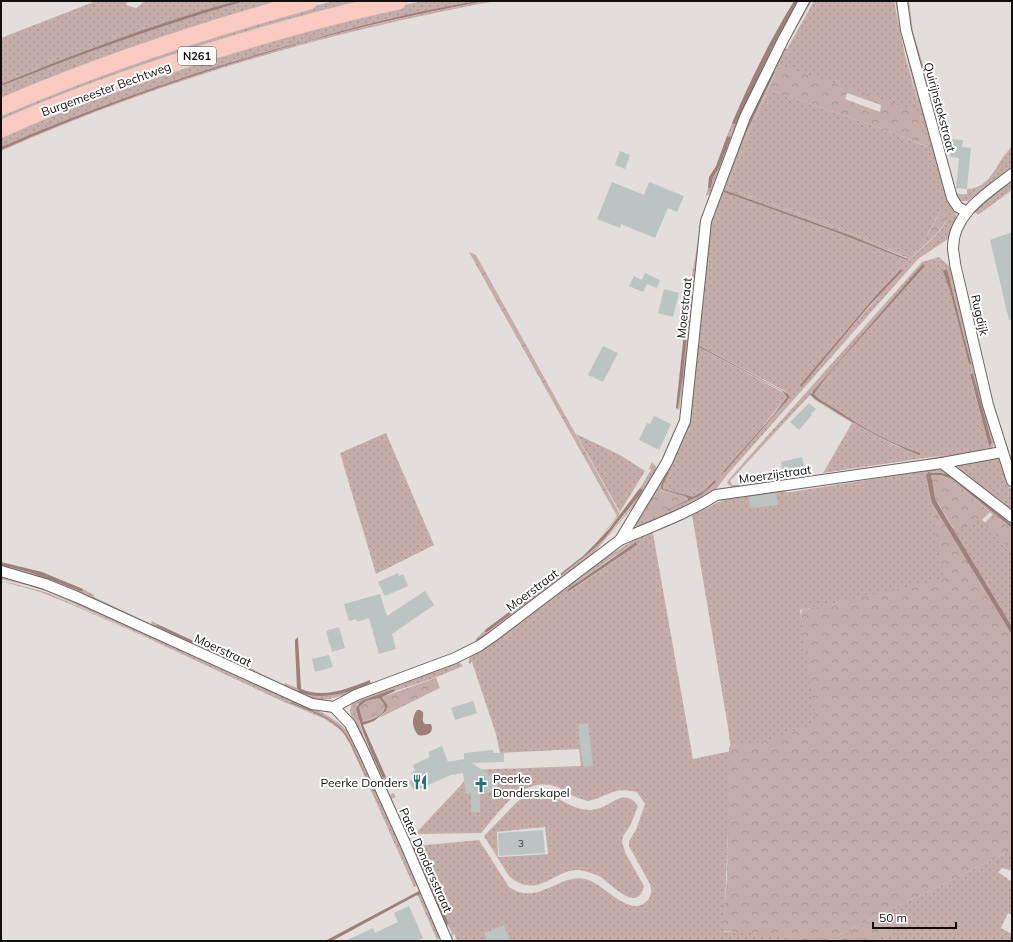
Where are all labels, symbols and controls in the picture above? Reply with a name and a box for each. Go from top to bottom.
road number: N261 [178,47,216,65]
street label: Burgemeester Bechtweg [39,59,173,119]
street label: Quirijnstokstraat [921,61,959,153]
street label: Moerstraat [673,277,695,339]
street label: Rugdijk [968,293,992,338]
street label: Moerzijstraat [738,461,812,487]
street label: Moerstraat [503,566,561,614]
street label: Moerstraat [192,630,254,670]
place label: Peerke Donderskapel [493,771,570,800]
restaurant icon: Peerke Donders [411,773,429,791]
place label: Peerke Donders [321,775,408,790]
church icon: Peerke Donderskapel [472,776,490,794]
street label: Pater Dondersstraat [396,805,456,915]
house number: 3 [518,837,524,850]
scale bar [873,904,956,930]
text: 50 m [879,910,907,925]

